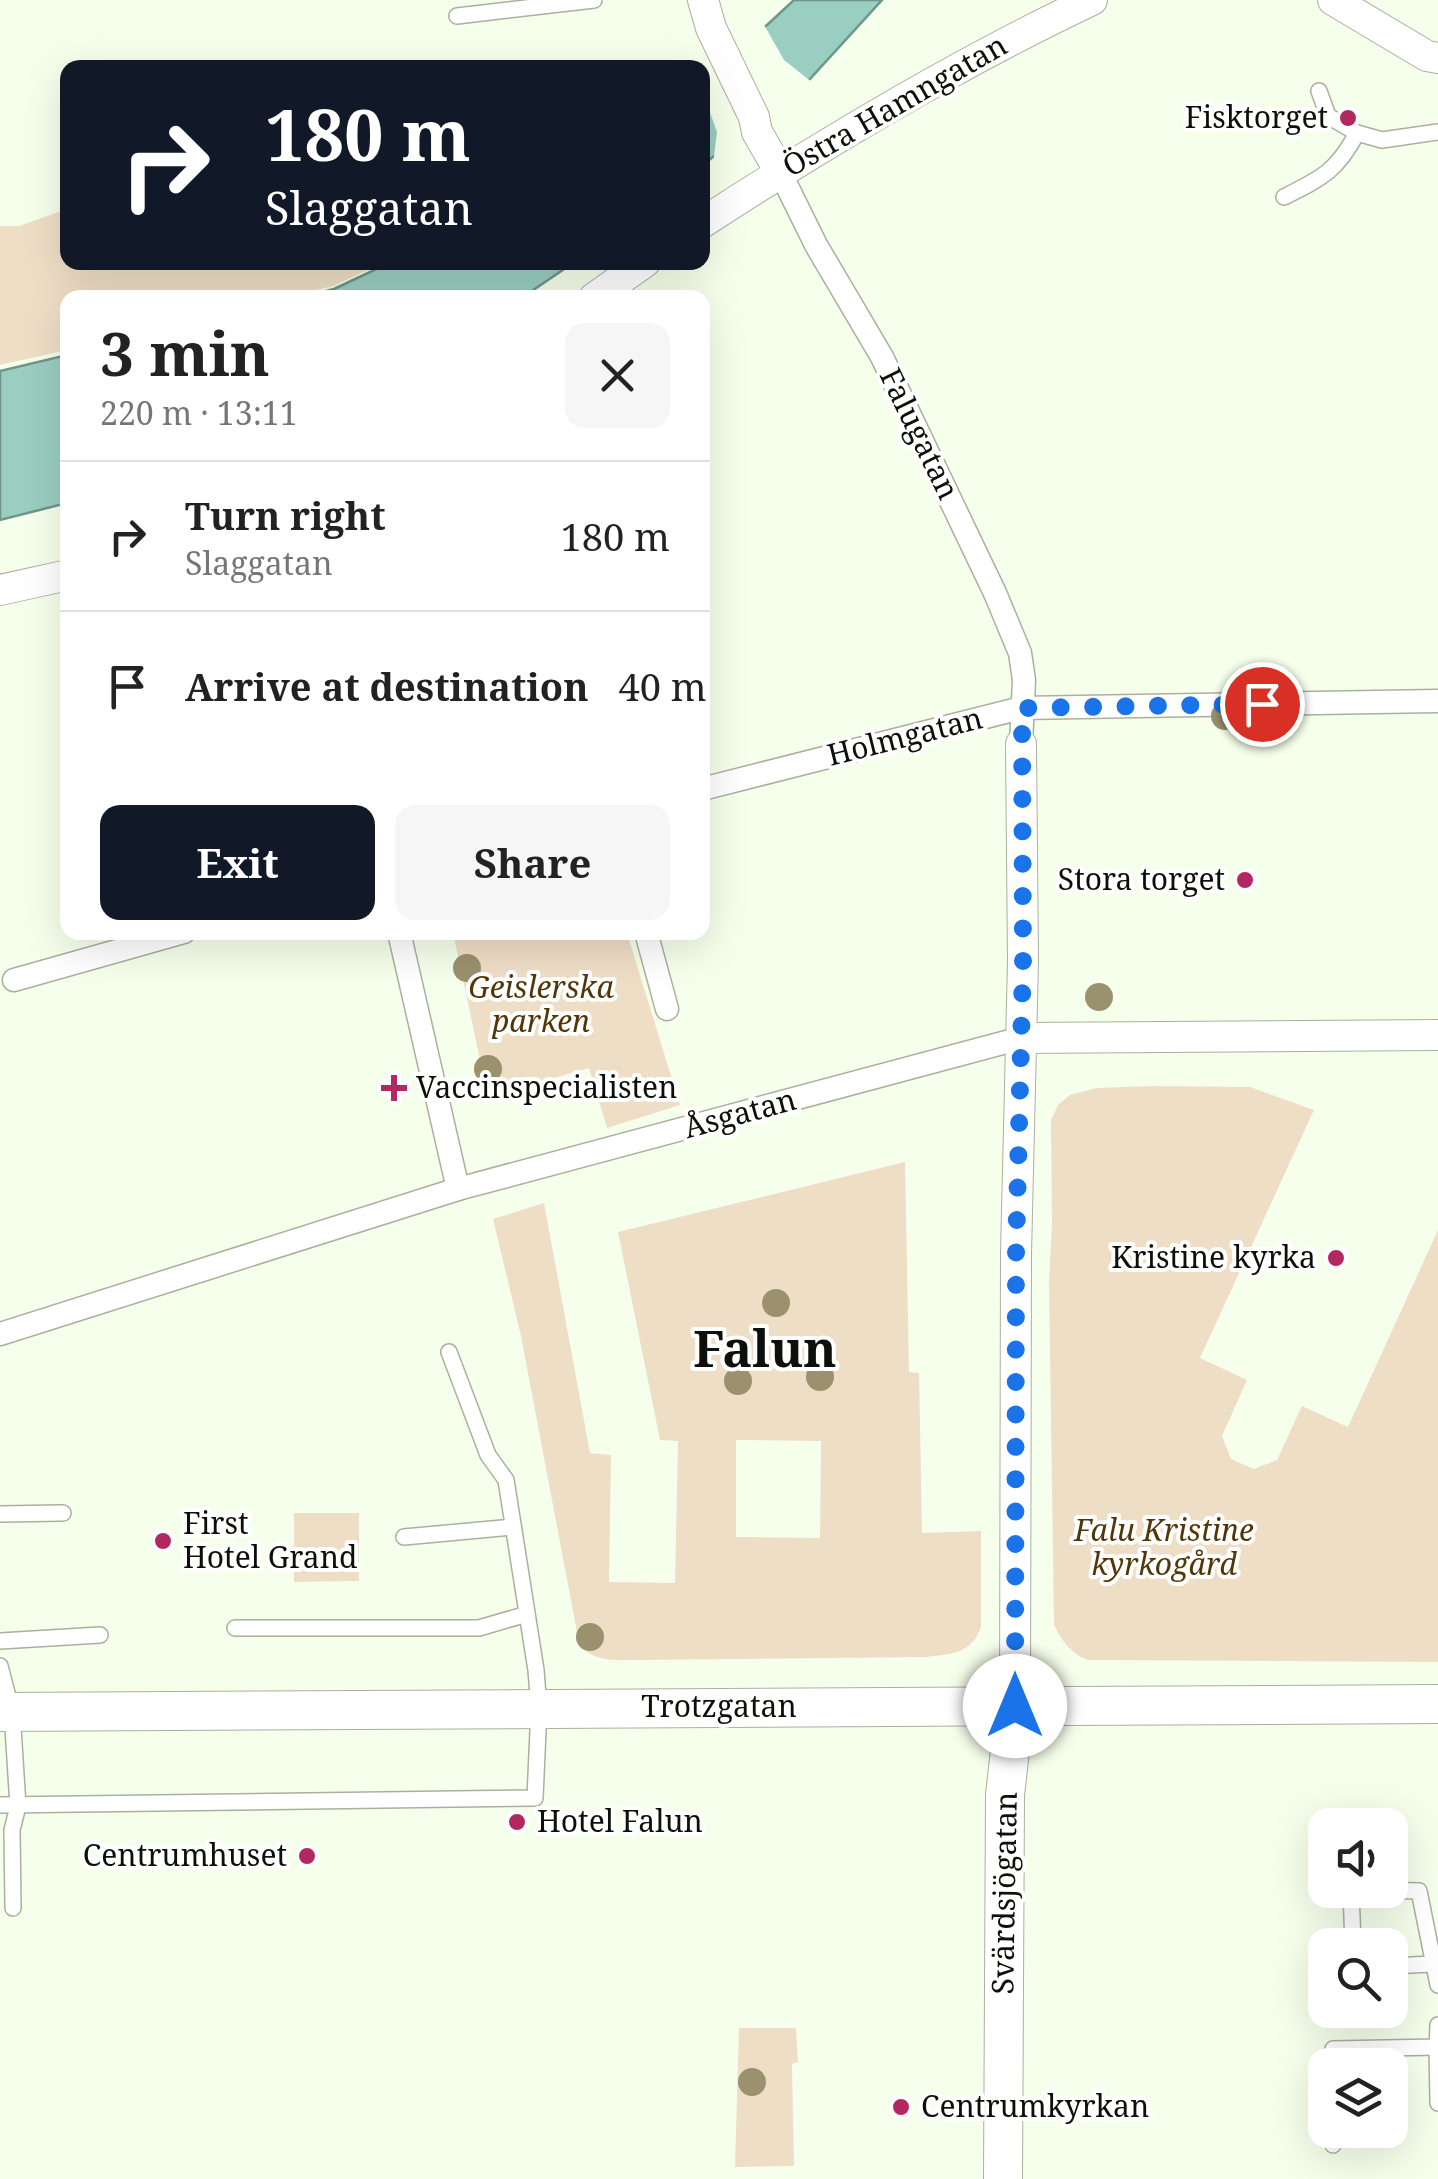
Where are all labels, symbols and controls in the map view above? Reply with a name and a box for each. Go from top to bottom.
street label: Östra Hamngatan [775,24,1014,186]
text: 180 m [265,86,471,182]
place label: Fisktorget [1185,96,1328,137]
icon: right [100,100,230,230]
marker: Fisktorget [1337,107,1359,129]
text: Slaggatan [265,177,473,238]
text: 3 min [100,312,270,394]
button: close [565,323,670,428]
street label: Falugatan [871,361,970,506]
text: 220 m · 13:11 [100,391,298,434]
text: Turn right [185,489,386,541]
icon: right [100,509,155,564]
text: 180 m [560,510,670,562]
text: Slaggatan [185,541,333,584]
icon: arrive [100,659,155,714]
text: Arrive at destination [185,660,589,712]
text: 40 m [619,660,707,712]
pin [1220,662,1305,747]
icon: arrive [1235,677,1290,732]
street label: Holmgatan [823,696,987,775]
button: Exit [100,805,375,920]
button: Share [395,805,670,920]
place label: Stora torget [1058,858,1225,899]
marker: Stora torget [1234,869,1256,891]
park label: Geislerska parken [468,966,614,1041]
place label: Vaccinspecialisten [416,1066,677,1107]
marker: Vaccinspecialisten [381,1075,407,1101]
street label: Åsgatan [679,1078,800,1147]
place label: Kristine kyrka [1111,1236,1316,1277]
marker: Kristine kyrka [1325,1247,1347,1269]
district label: Falun [693,1314,837,1382]
place label: First Hotel Grand [183,1502,357,1577]
park label: Falu Kristine kyrkogård [1073,1509,1254,1584]
marker: First Hotel Grand [152,1530,174,1552]
position arrow [963,1654,1067,1758]
street label: Trotzgatan [641,1685,797,1726]
street label: Svärdsjögatan [981,1791,1026,1995]
place label: Hotel Falun [537,1800,703,1841]
map controls [1308,1808,1408,2148]
button: sound [1308,1808,1408,1908]
marker: Hotel Falun [506,1811,528,1833]
place label: Centrumhuset [83,1834,287,1875]
marker: Centrumhuset [296,1845,318,1867]
button: search [1308,1928,1408,2028]
button: layers [1308,2048,1408,2148]
place label: Centrumkyrkan [921,2085,1149,2126]
marker: Centrumkyrkan [890,2096,912,2118]

